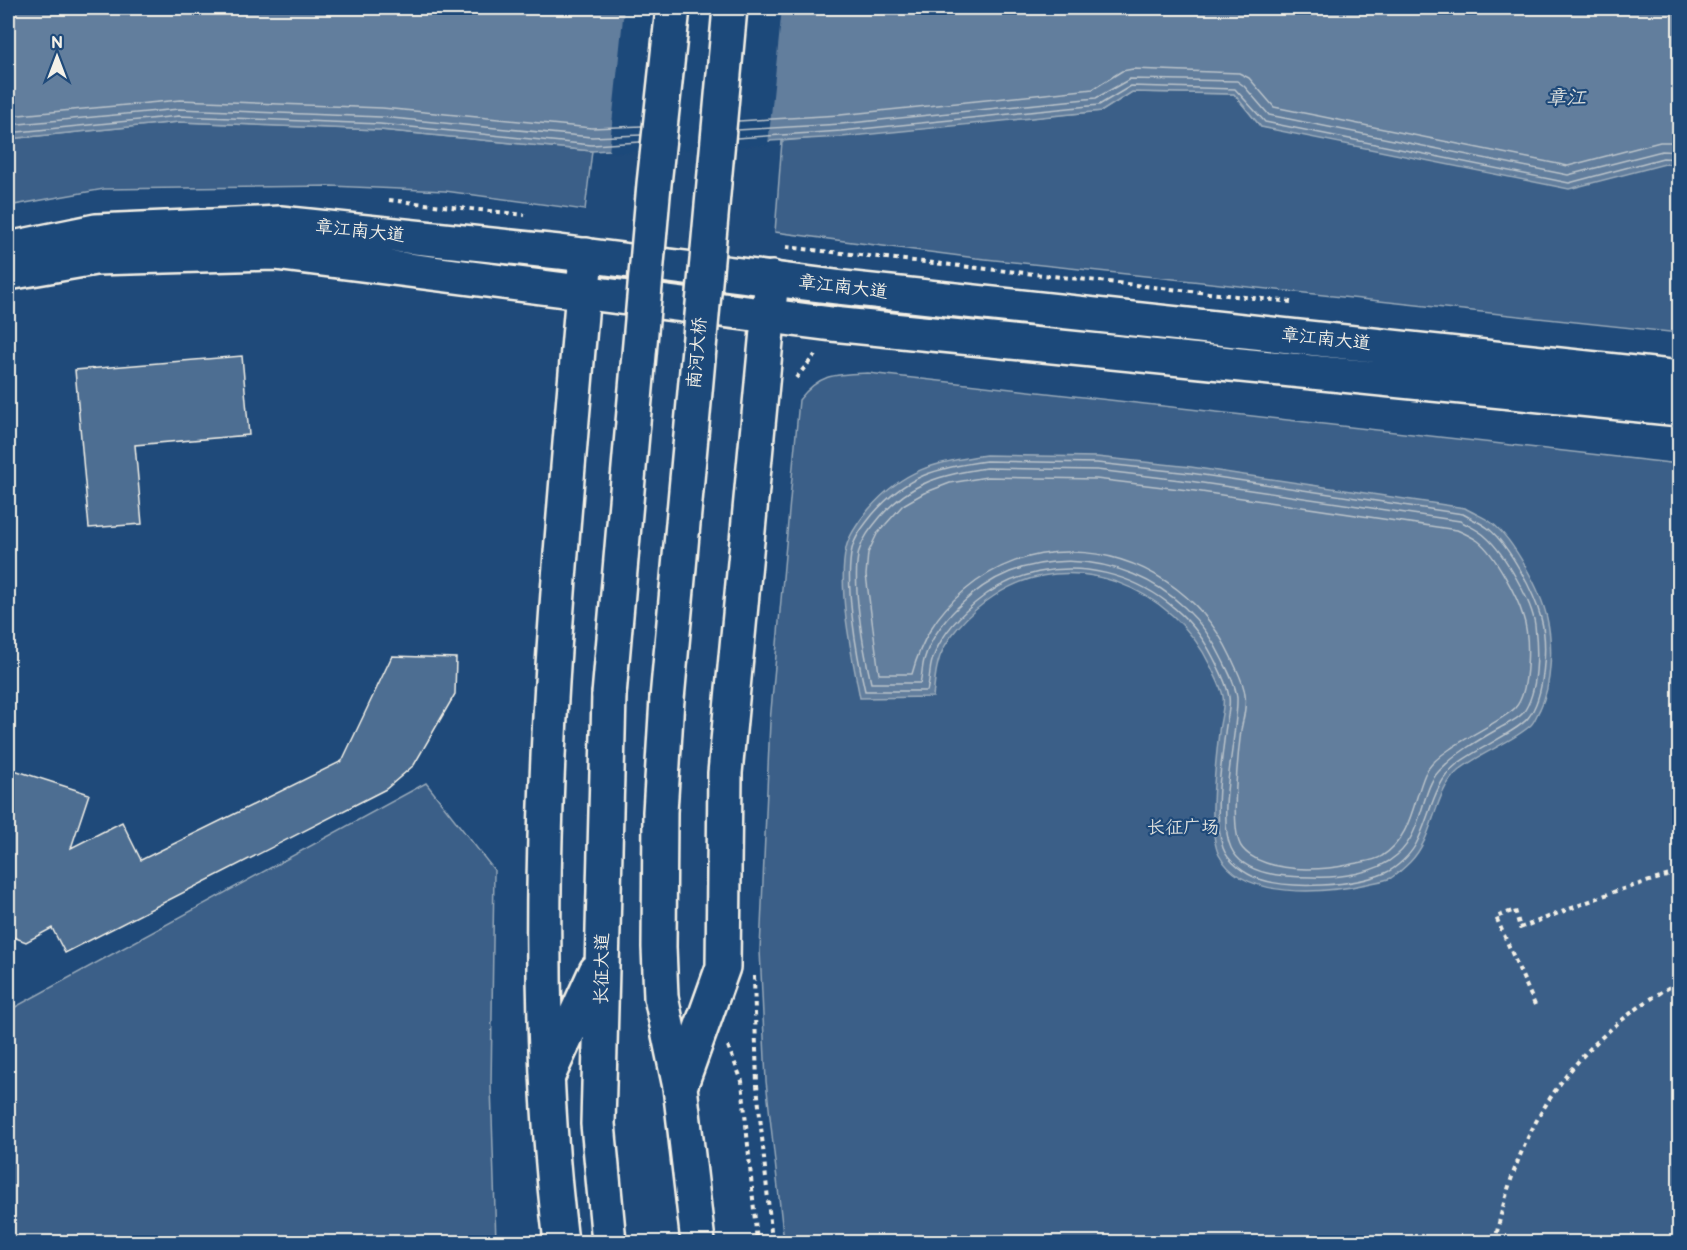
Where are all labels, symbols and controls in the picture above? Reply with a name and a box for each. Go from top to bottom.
north arrow [27,27,87,87]
text: N [51,34,63,53]
water label: 章江 [1546,86,1587,110]
street label: 章江南大道 [314,216,406,246]
street label: 章江南大道 [797,271,889,303]
street label: 南河大桥 [683,316,711,390]
street label: 章江南大道 [1280,324,1372,354]
park label: 长征广场 [1147,817,1219,838]
street label: 长征大道 [591,933,613,1005]

